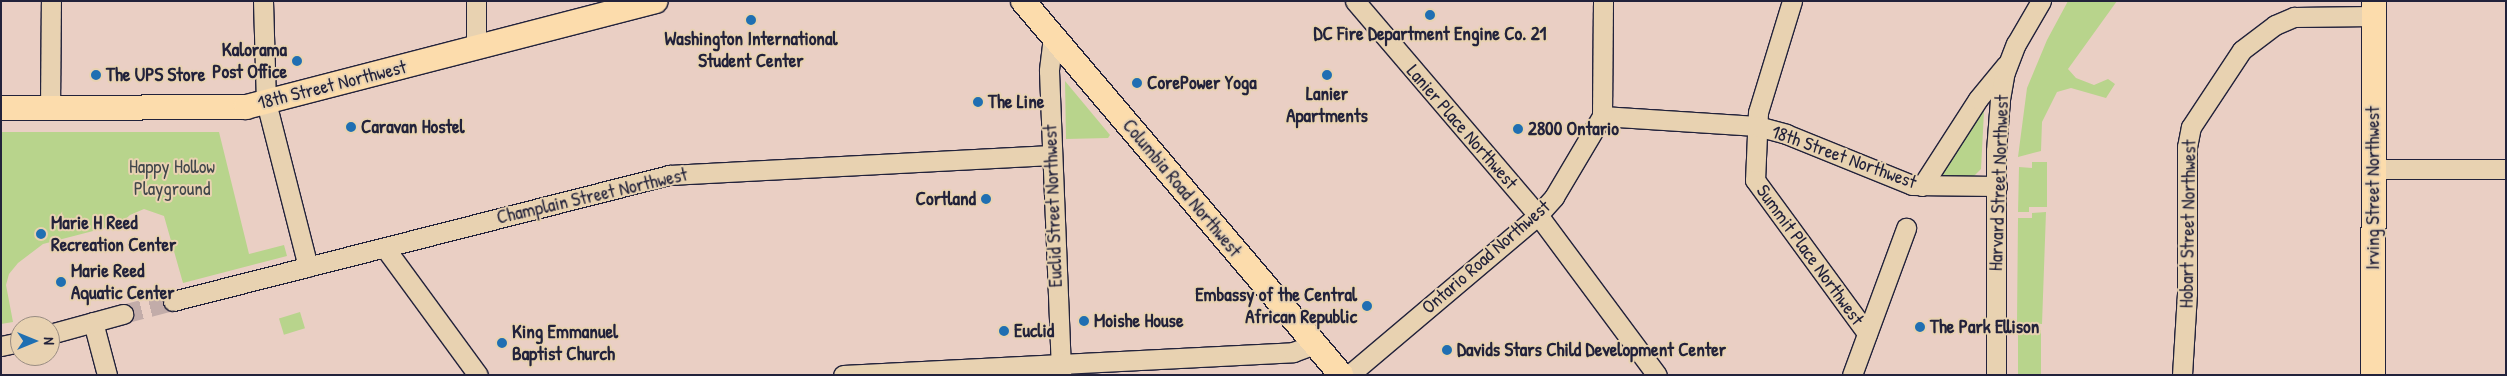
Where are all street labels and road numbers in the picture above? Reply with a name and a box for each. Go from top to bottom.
street label: 18th Street Northwest [255,56,409,114]
street label: Lanier Place Northwest [1402,60,1522,194]
street label: Harvard Street Northwest [1985,95,2013,271]
street label: Irving Street Northwest [2362,106,2384,270]
street label: Columbia Road Northwest [1118,114,1246,262]
street label: 18th Street Northwest [1768,120,1920,194]
street label: Euclid Street Northwest [1039,124,1067,288]
street label: Hobart Street Northwest [2175,140,2201,308]
street label: Champlain Street Northwest [494,163,690,229]
street label: Summit Place Northwest [1751,180,1869,330]
street label: Ontario Road Northwest [1417,195,1555,319]

